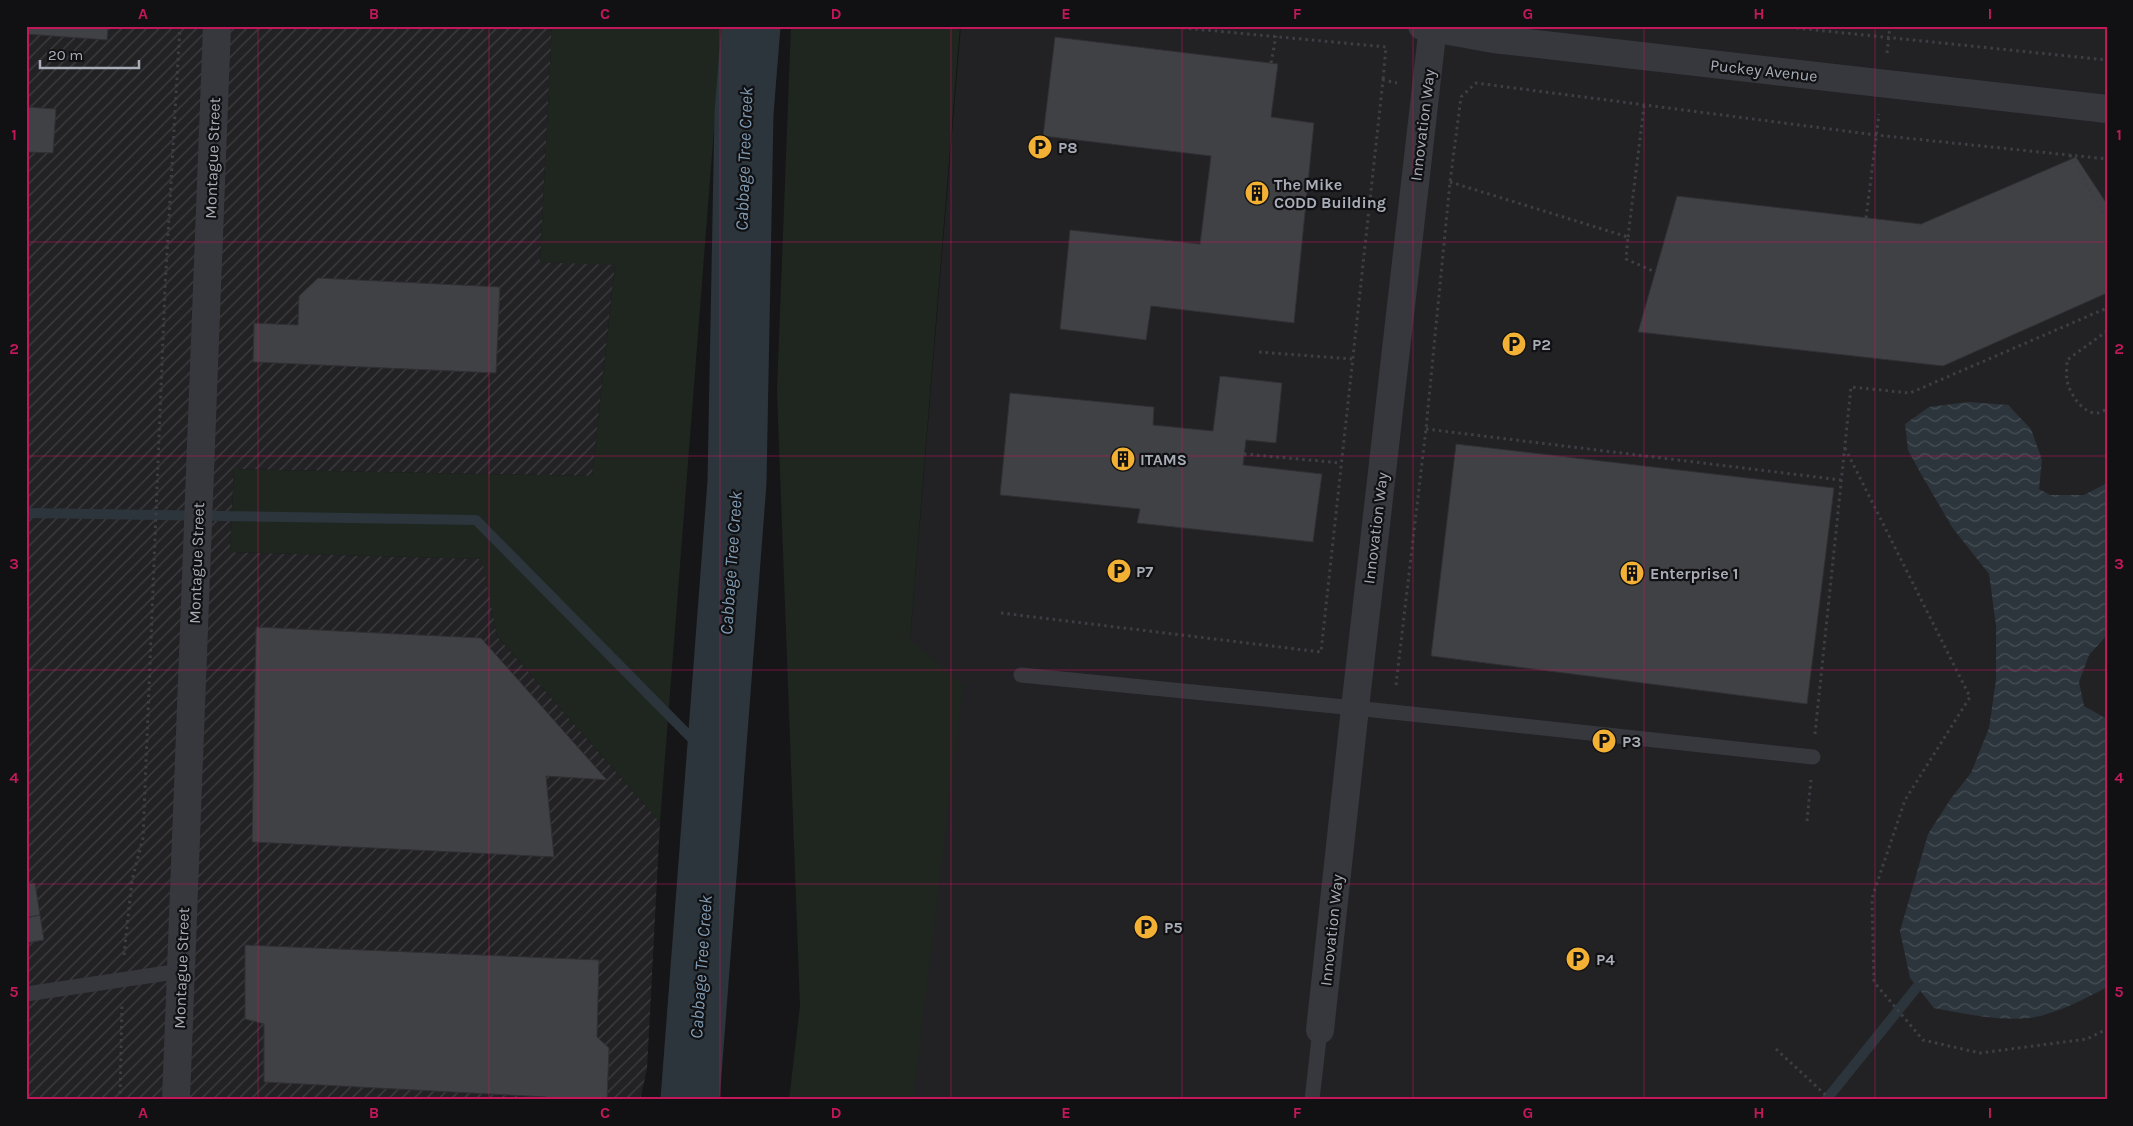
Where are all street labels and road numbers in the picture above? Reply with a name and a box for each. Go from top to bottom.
street label: Puckey Avenue [1709,55,1819,86]
street label: Innovation Way [1406,68,1439,182]
street label: Montague Street [201,97,224,219]
street label: Innovation Way [1359,471,1392,585]
street label: Montague Street [185,502,208,624]
street label: Innovation Way [1316,873,1347,987]
street label: Montague Street [170,907,193,1029]

